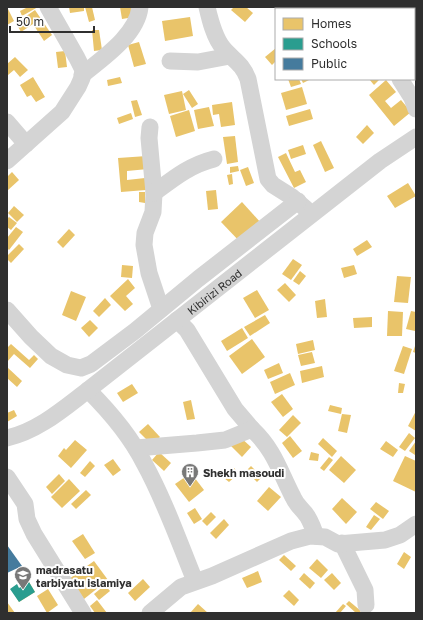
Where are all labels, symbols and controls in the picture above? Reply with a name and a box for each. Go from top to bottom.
scale bar [10,8,94,34]
legend [275,8,415,80]
text: 50 m [16,14,44,29]
text: Homes [311,16,351,31]
text: Schools [311,36,357,51]
text: Public [311,56,348,71]
street label: Kibirizi Road [184,266,244,317]
building icon: Shekh masoudi [180,462,200,487]
place label: Shekh masoudi [203,466,284,479]
place label: madrasatu tarbiyatu islamiya [36,563,132,589]
school or university icon: madrasatu tarbiyatu islamiya [13,565,33,590]

